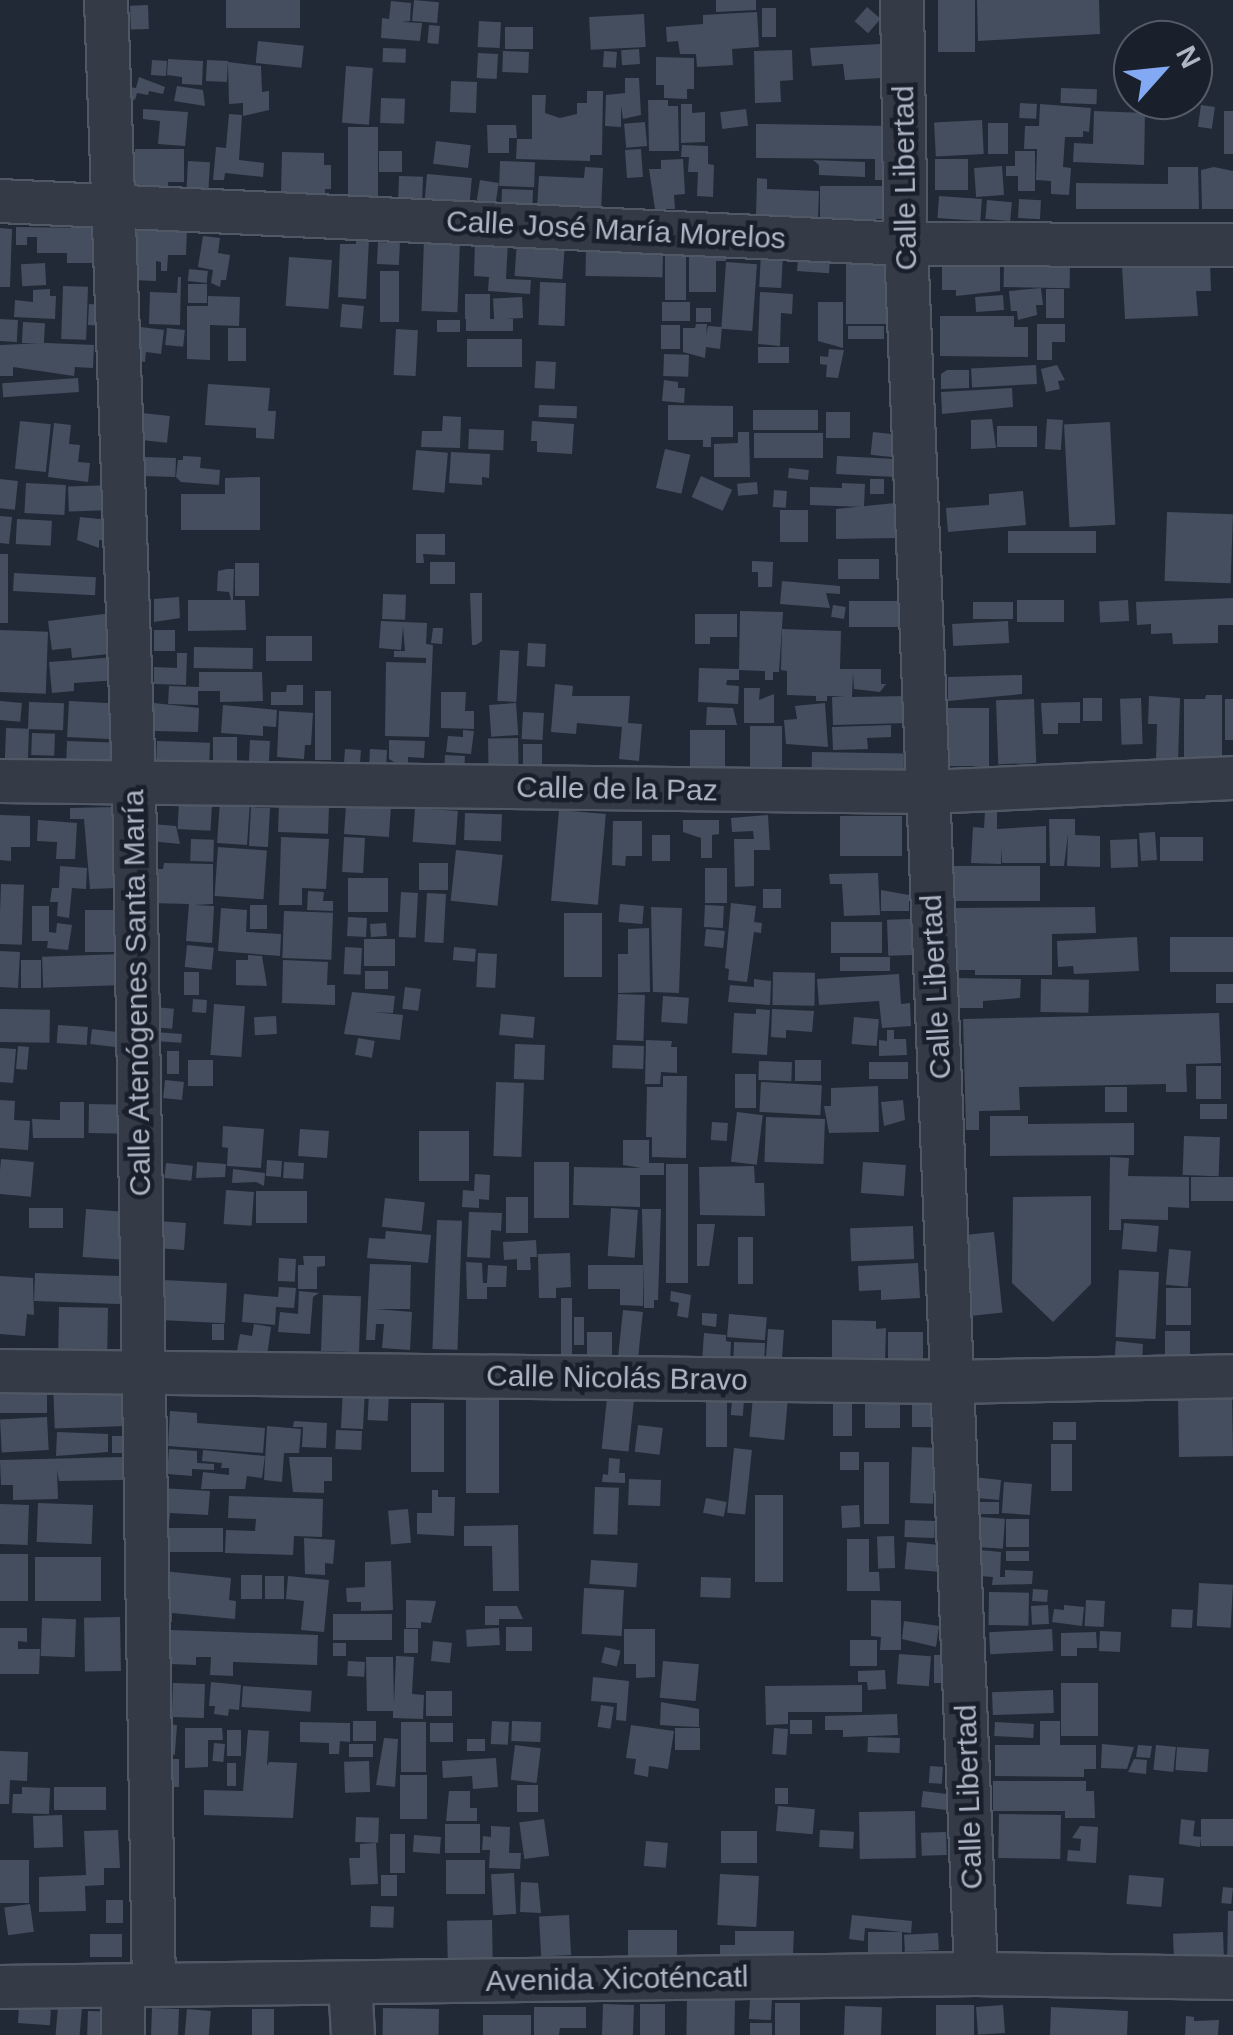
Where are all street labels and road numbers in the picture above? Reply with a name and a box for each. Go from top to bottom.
street label: Calle Libertad [885,85,925,271]
street label: Calle José María Morelos [445,203,787,257]
street label: Calle de la Paz [516,769,718,809]
street label: Calle Atenógenes Santa María [115,788,159,1198]
street label: Calle Libertad [913,894,959,1080]
street label: Calle Nicolás Bravo [486,1358,748,1398]
street label: Calle Libertad [948,1704,990,1890]
street label: Avenida Xicoténcatl [485,1959,749,1999]

